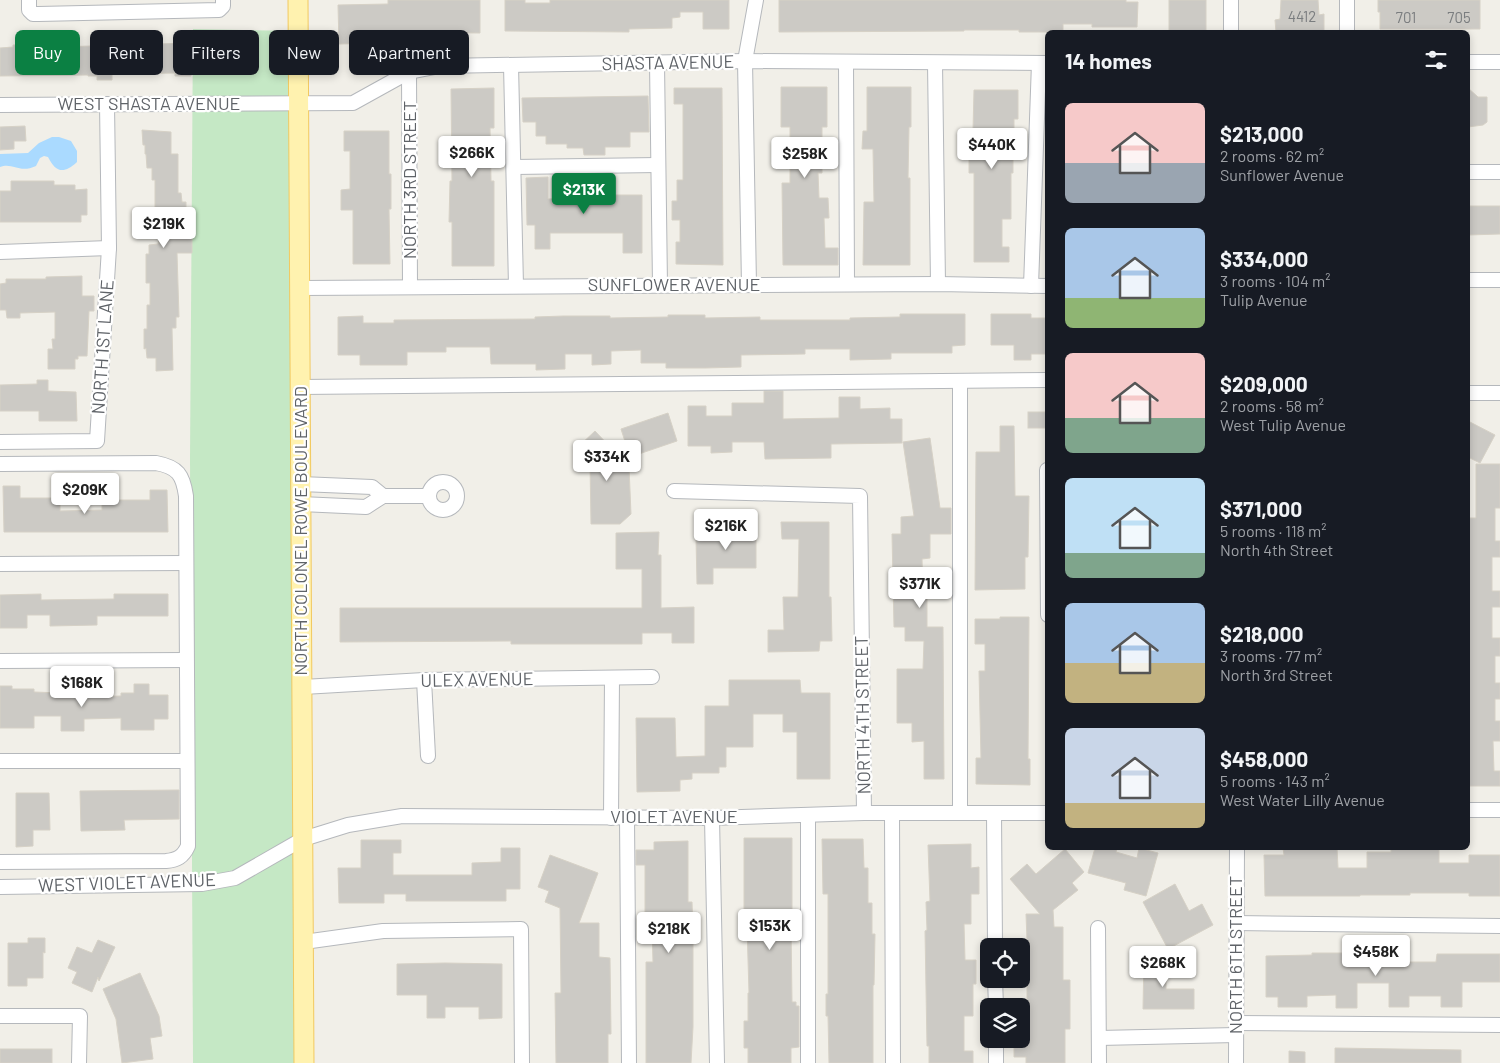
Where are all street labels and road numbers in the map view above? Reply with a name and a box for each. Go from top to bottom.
street label: SHASTA AVENUE [601,50,734,74]
street label: WEST SHASTA AVENUE [57,92,241,114]
street label: NORTH 3RD STREET [398,101,420,259]
street label: SUNFLOWER AVENUE [588,273,760,295]
street label: NORTH 1ST LANE [86,279,118,415]
street label: NORTH COLONEL ROWE BOULEVARD [289,386,311,676]
street label: NORTH 4TH STREET [850,635,874,795]
street label: ULEX AVENUE [420,667,534,691]
street label: VIOLET AVENUE [610,805,738,827]
street label: WEST VIOLET AVENUE [38,868,216,896]
street label: NORTH 6TH STREET [1224,876,1246,1034]

